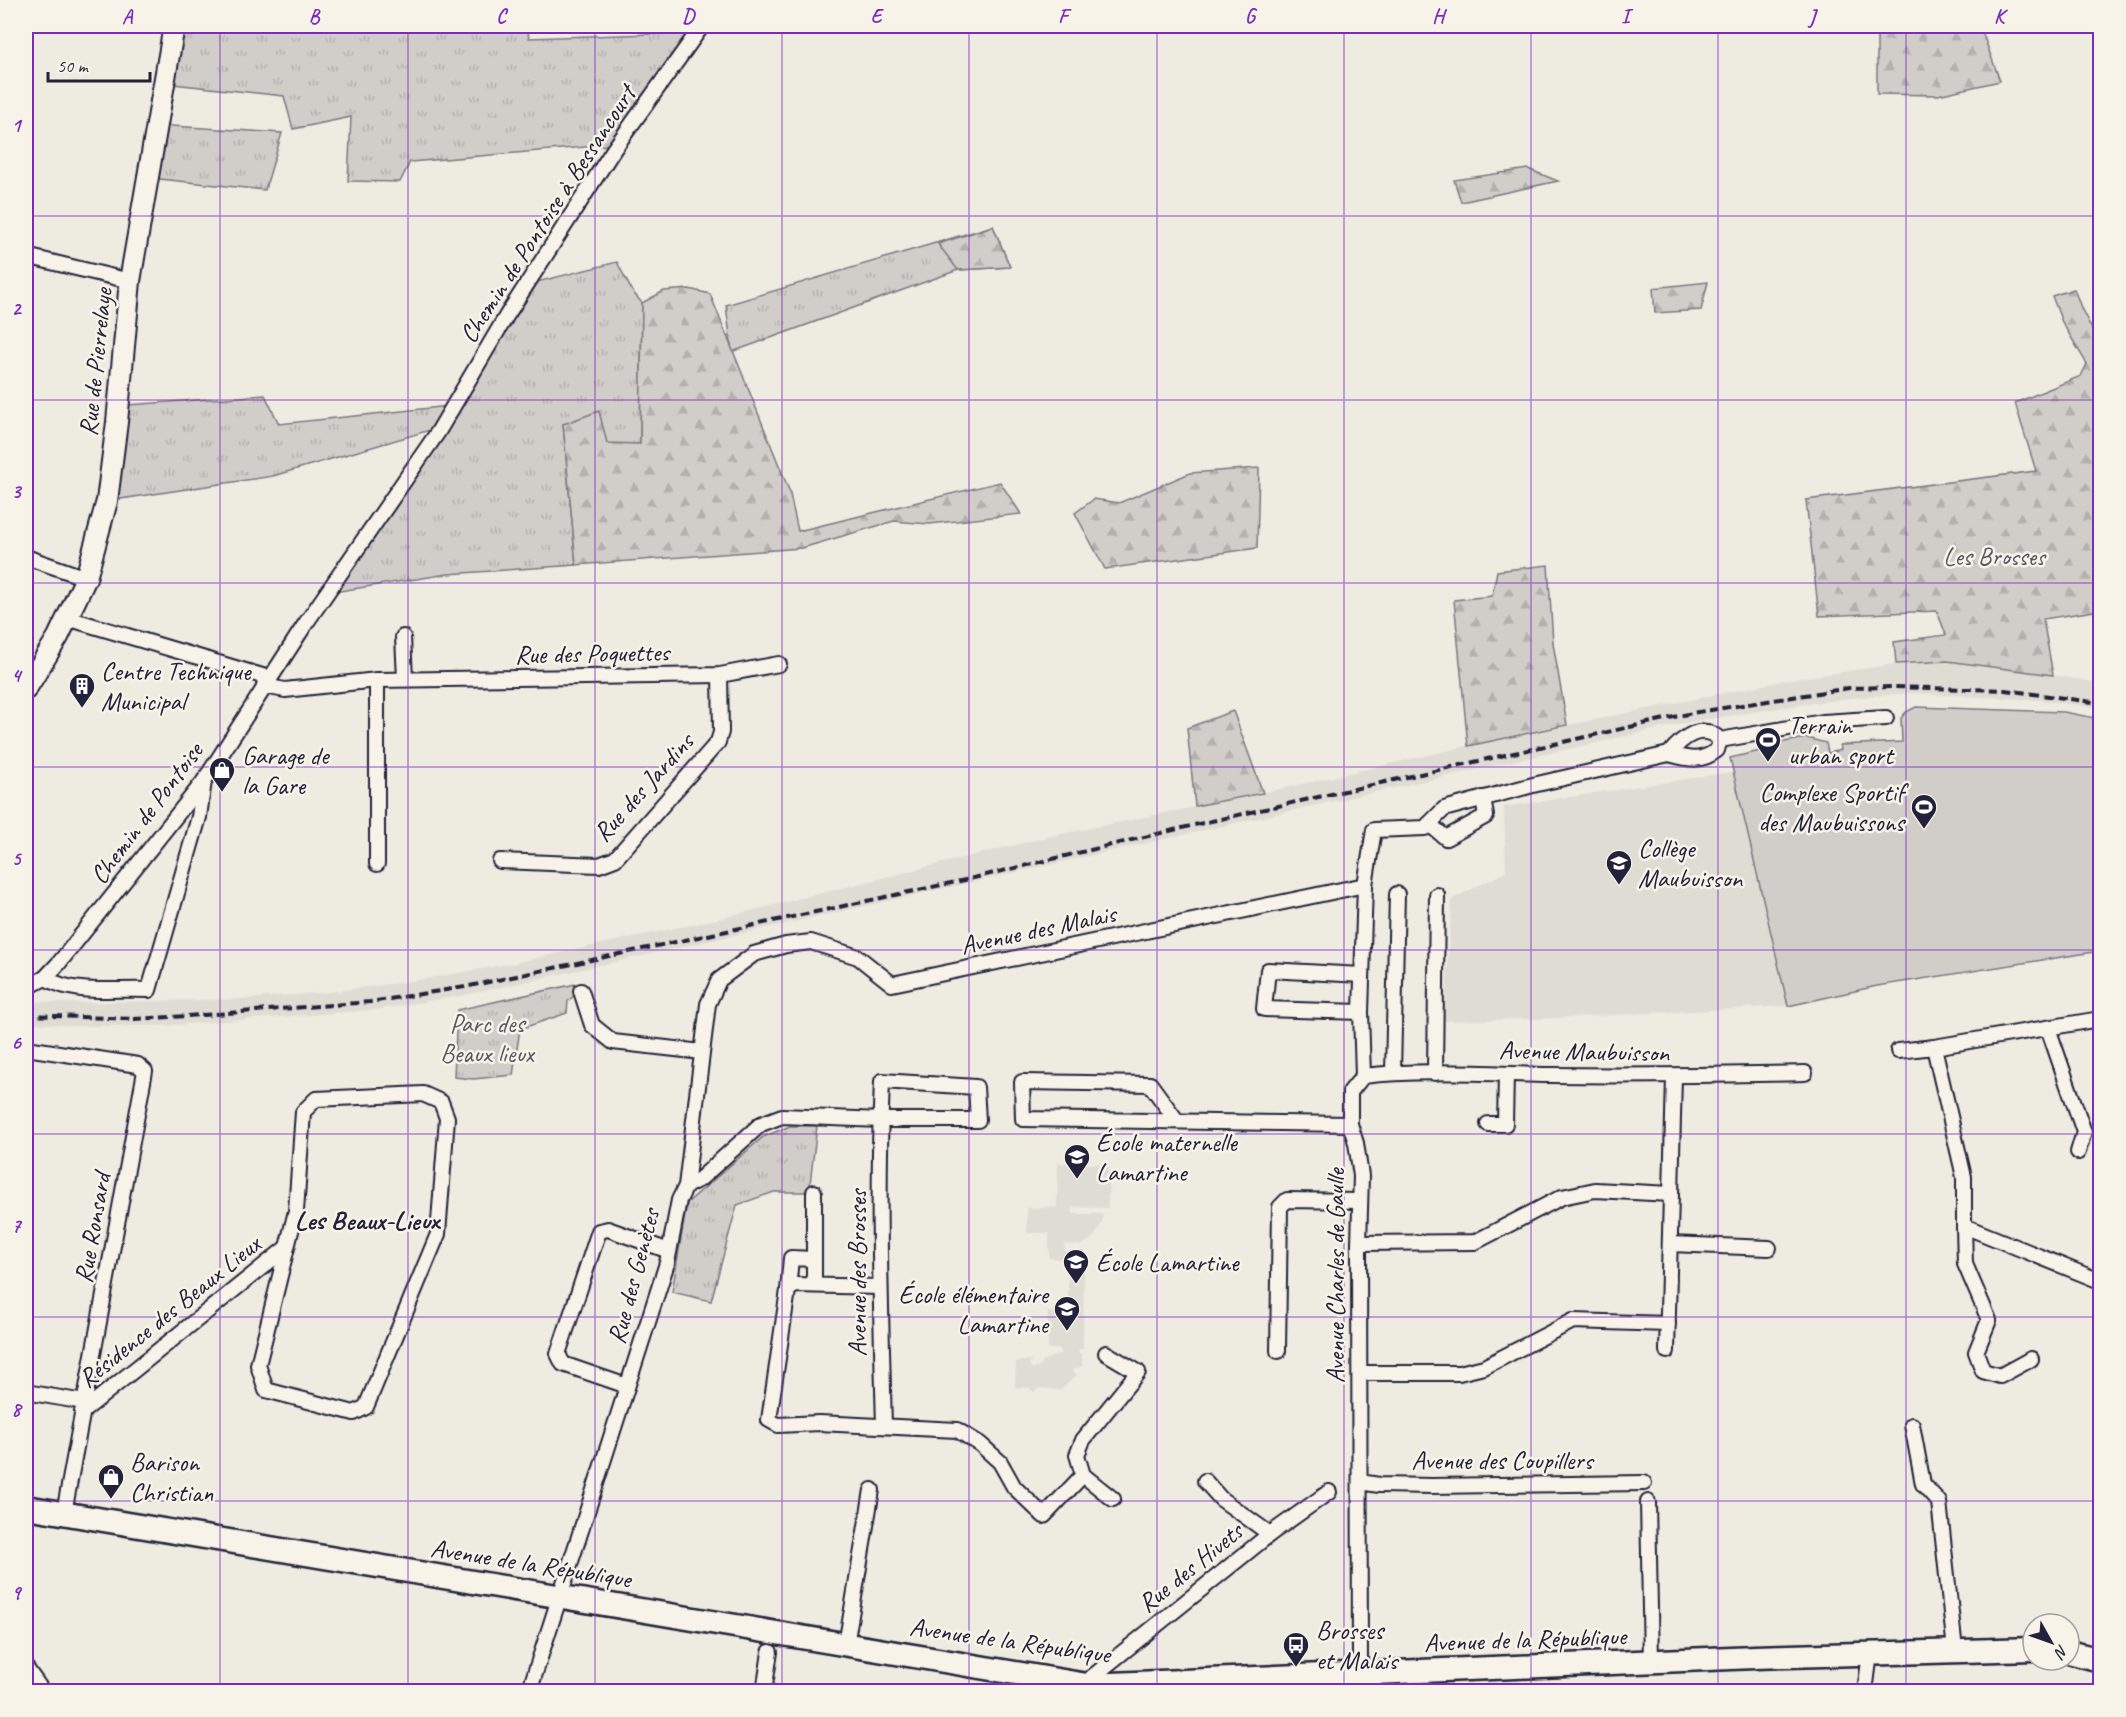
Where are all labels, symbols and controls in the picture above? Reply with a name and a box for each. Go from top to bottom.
text: A [122,4,134,29]
text: B [309,4,321,29]
text: C [496,4,508,29]
text: D [682,4,696,29]
text: E [871,4,885,29]
text: F [1058,4,1072,29]
text: G [1245,4,1258,29]
text: H [1432,4,1447,29]
text: I [1621,4,1634,29]
text: J [1807,4,1819,29]
text: K [1994,4,2008,29]
scale bar [48,45,150,83]
text: 50 m [57,55,90,77]
street label: Chemin de Pontoise à Bessancourt [452,76,645,349]
text: 1 [12,113,23,138]
street label: Rue de Pierrelaye [71,285,120,438]
text: 2 [12,296,23,321]
text: 3 [12,479,23,504]
park label: Les Brosses [1943,540,2047,573]
street label: Rue des Poquettes [515,636,672,671]
place label: Centre Technique Municipal [101,655,252,718]
text: 4 [12,663,24,688]
building icon: Centre Technique Municipal [67,671,97,709]
place label: Terrain urban sport [1788,709,1895,772]
street label: Rue des Jardins [586,724,702,849]
sports icon: Terrain urban sport [1753,725,1783,763]
street label: Chemin de Pontoise [82,734,212,891]
place label: Garage de la Gare [242,739,331,802]
shop icon: Garage de la Gare [207,755,237,793]
place label: Complexe Sportif des Maubuissons [1758,776,1909,839]
sports icon: Complexe Sportif des Maubuissons [1909,792,1939,830]
place label: Collège Maubuisson [1638,832,1743,895]
text: 5 [12,846,23,871]
school or university icon: Collège Maubuisson [1604,848,1634,886]
street label: Avenue des Malais [957,897,1121,962]
park label: Parc des Beaux lieux [440,1007,536,1070]
text: 6 [11,1030,22,1055]
street label: Avenue Maubuisson [1499,1034,1671,1070]
place label: École maternelle Lamartine [1096,1126,1238,1189]
school or university icon: École maternelle Lamartine [1062,1142,1092,1180]
street label: Rue Ronsard [67,1167,119,1286]
street label: Avenue Charles de Gaulle [1319,1167,1352,1383]
street label: Avenue des Brosses [841,1187,874,1356]
district label: Les Beaux-Lieux [295,1203,442,1237]
street label: Rue des Genètes [600,1203,668,1347]
text: 7 [12,1213,23,1238]
street label: Résidence des Beaux Lieux [72,1226,269,1395]
place label: École Lamartine [1096,1246,1240,1279]
school or university icon: École Lamartine [1061,1247,1091,1285]
place label: École élémentaire Lamartine [898,1278,1051,1341]
school or university icon: École élémentaire Lamartine [1052,1294,1082,1332]
text: 8 [12,1397,24,1422]
street label: Avenue des Coupillers [1411,1444,1595,1477]
place label: Barison Christian [130,1446,214,1509]
shop icon: Barison Christian [96,1462,126,1500]
street label: Rue des Hivets [1131,1514,1251,1620]
street label: Avenue de la République [429,1531,636,1596]
text: 9 [12,1580,23,1605]
street label: Avenue de la République [908,1610,1115,1671]
north arrow [2021,1612,2081,1672]
place label: Brosses et Malais [1316,1614,1399,1677]
street label: Avenue de la République [1423,1619,1629,1660]
bus stop icon: Brosses et Malais [1281,1630,1311,1668]
text: N [2049,1641,2073,1664]

